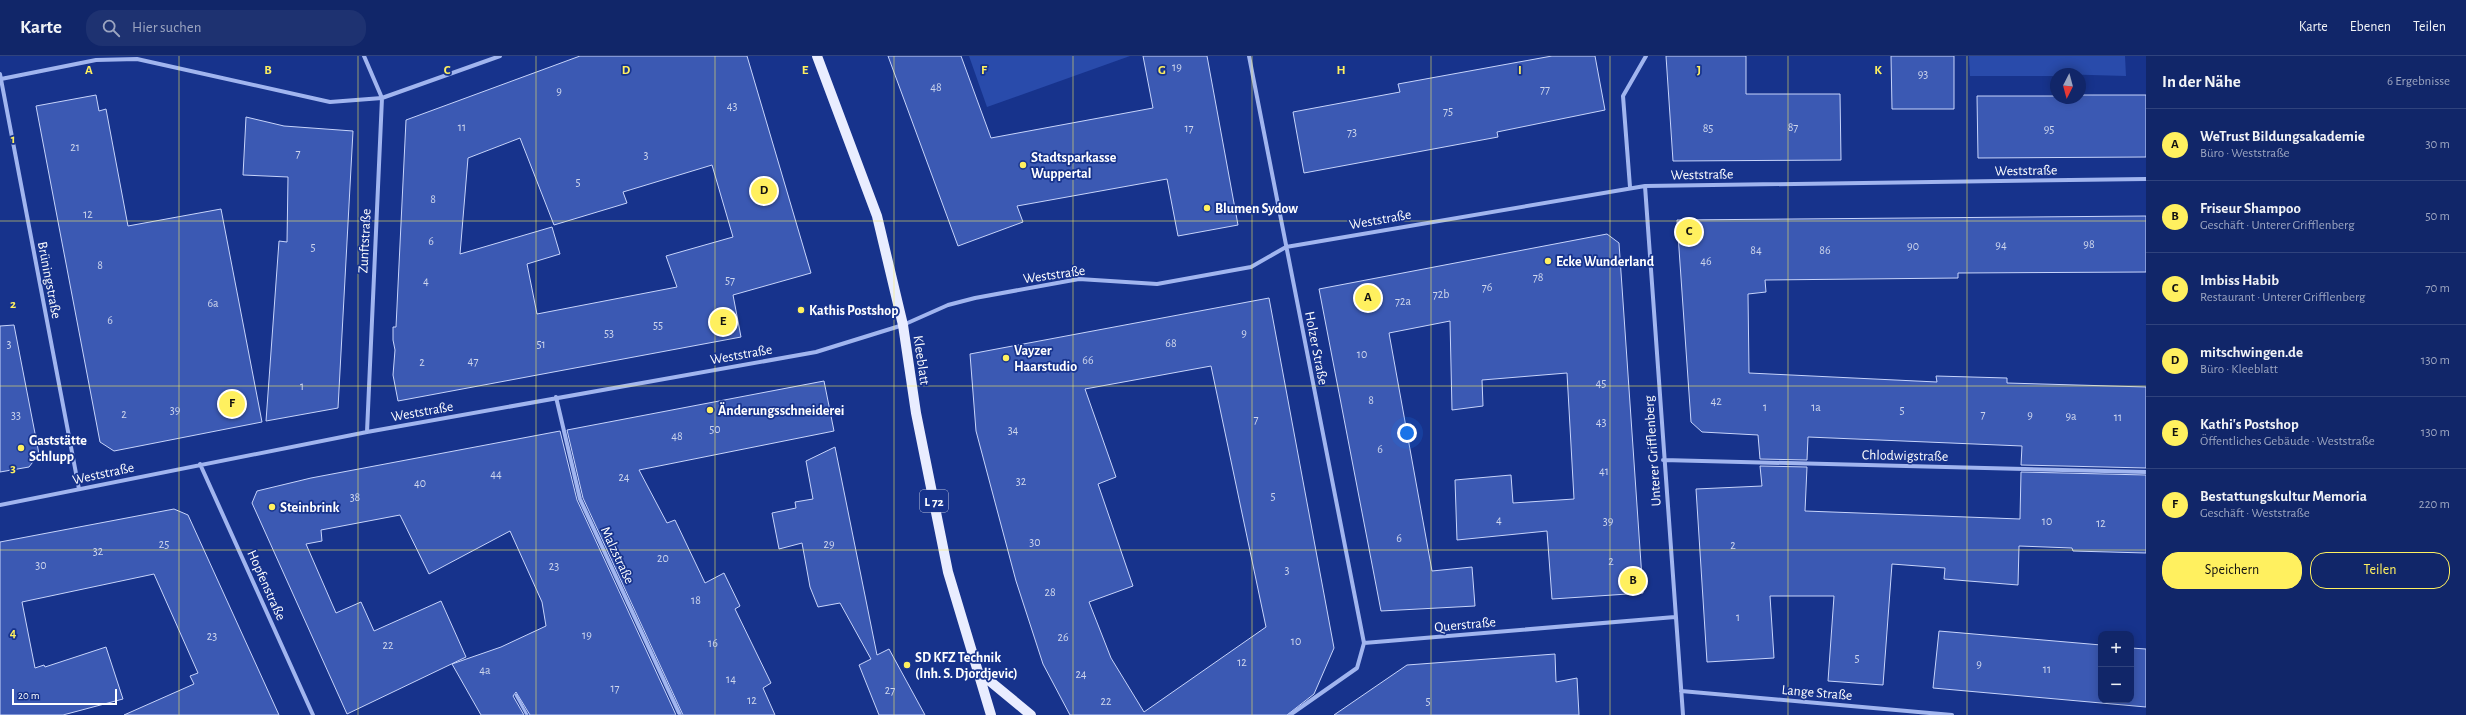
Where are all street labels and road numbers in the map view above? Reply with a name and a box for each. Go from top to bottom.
street label: Weststraße [1995,163,2057,179]
street label: Weststraße [1671,167,1733,183]
street label: Zunftstraße [356,208,374,274]
street label: Weststraße [1348,208,1412,232]
street label: Brüningstraße [35,240,63,320]
street label: Weststraße [1022,264,1086,286]
street label: Holzer Straße [1302,310,1330,386]
street label: Kleeblatt [911,334,932,386]
street label: Weststraße [709,343,773,367]
street label: Unterer Grifflenberg [1642,395,1664,507]
street label: Weststraße [390,400,454,424]
street label: Chlodwigstraße [1862,448,1948,464]
street label: Weststraße [71,461,135,487]
road number: L 72 [920,490,948,512]
street label: Malzstraße [598,525,636,586]
street label: Hopfenstraße [244,548,288,623]
street label: Querstraße [1434,615,1496,635]
street label: Lange Straße [1781,683,1853,703]

